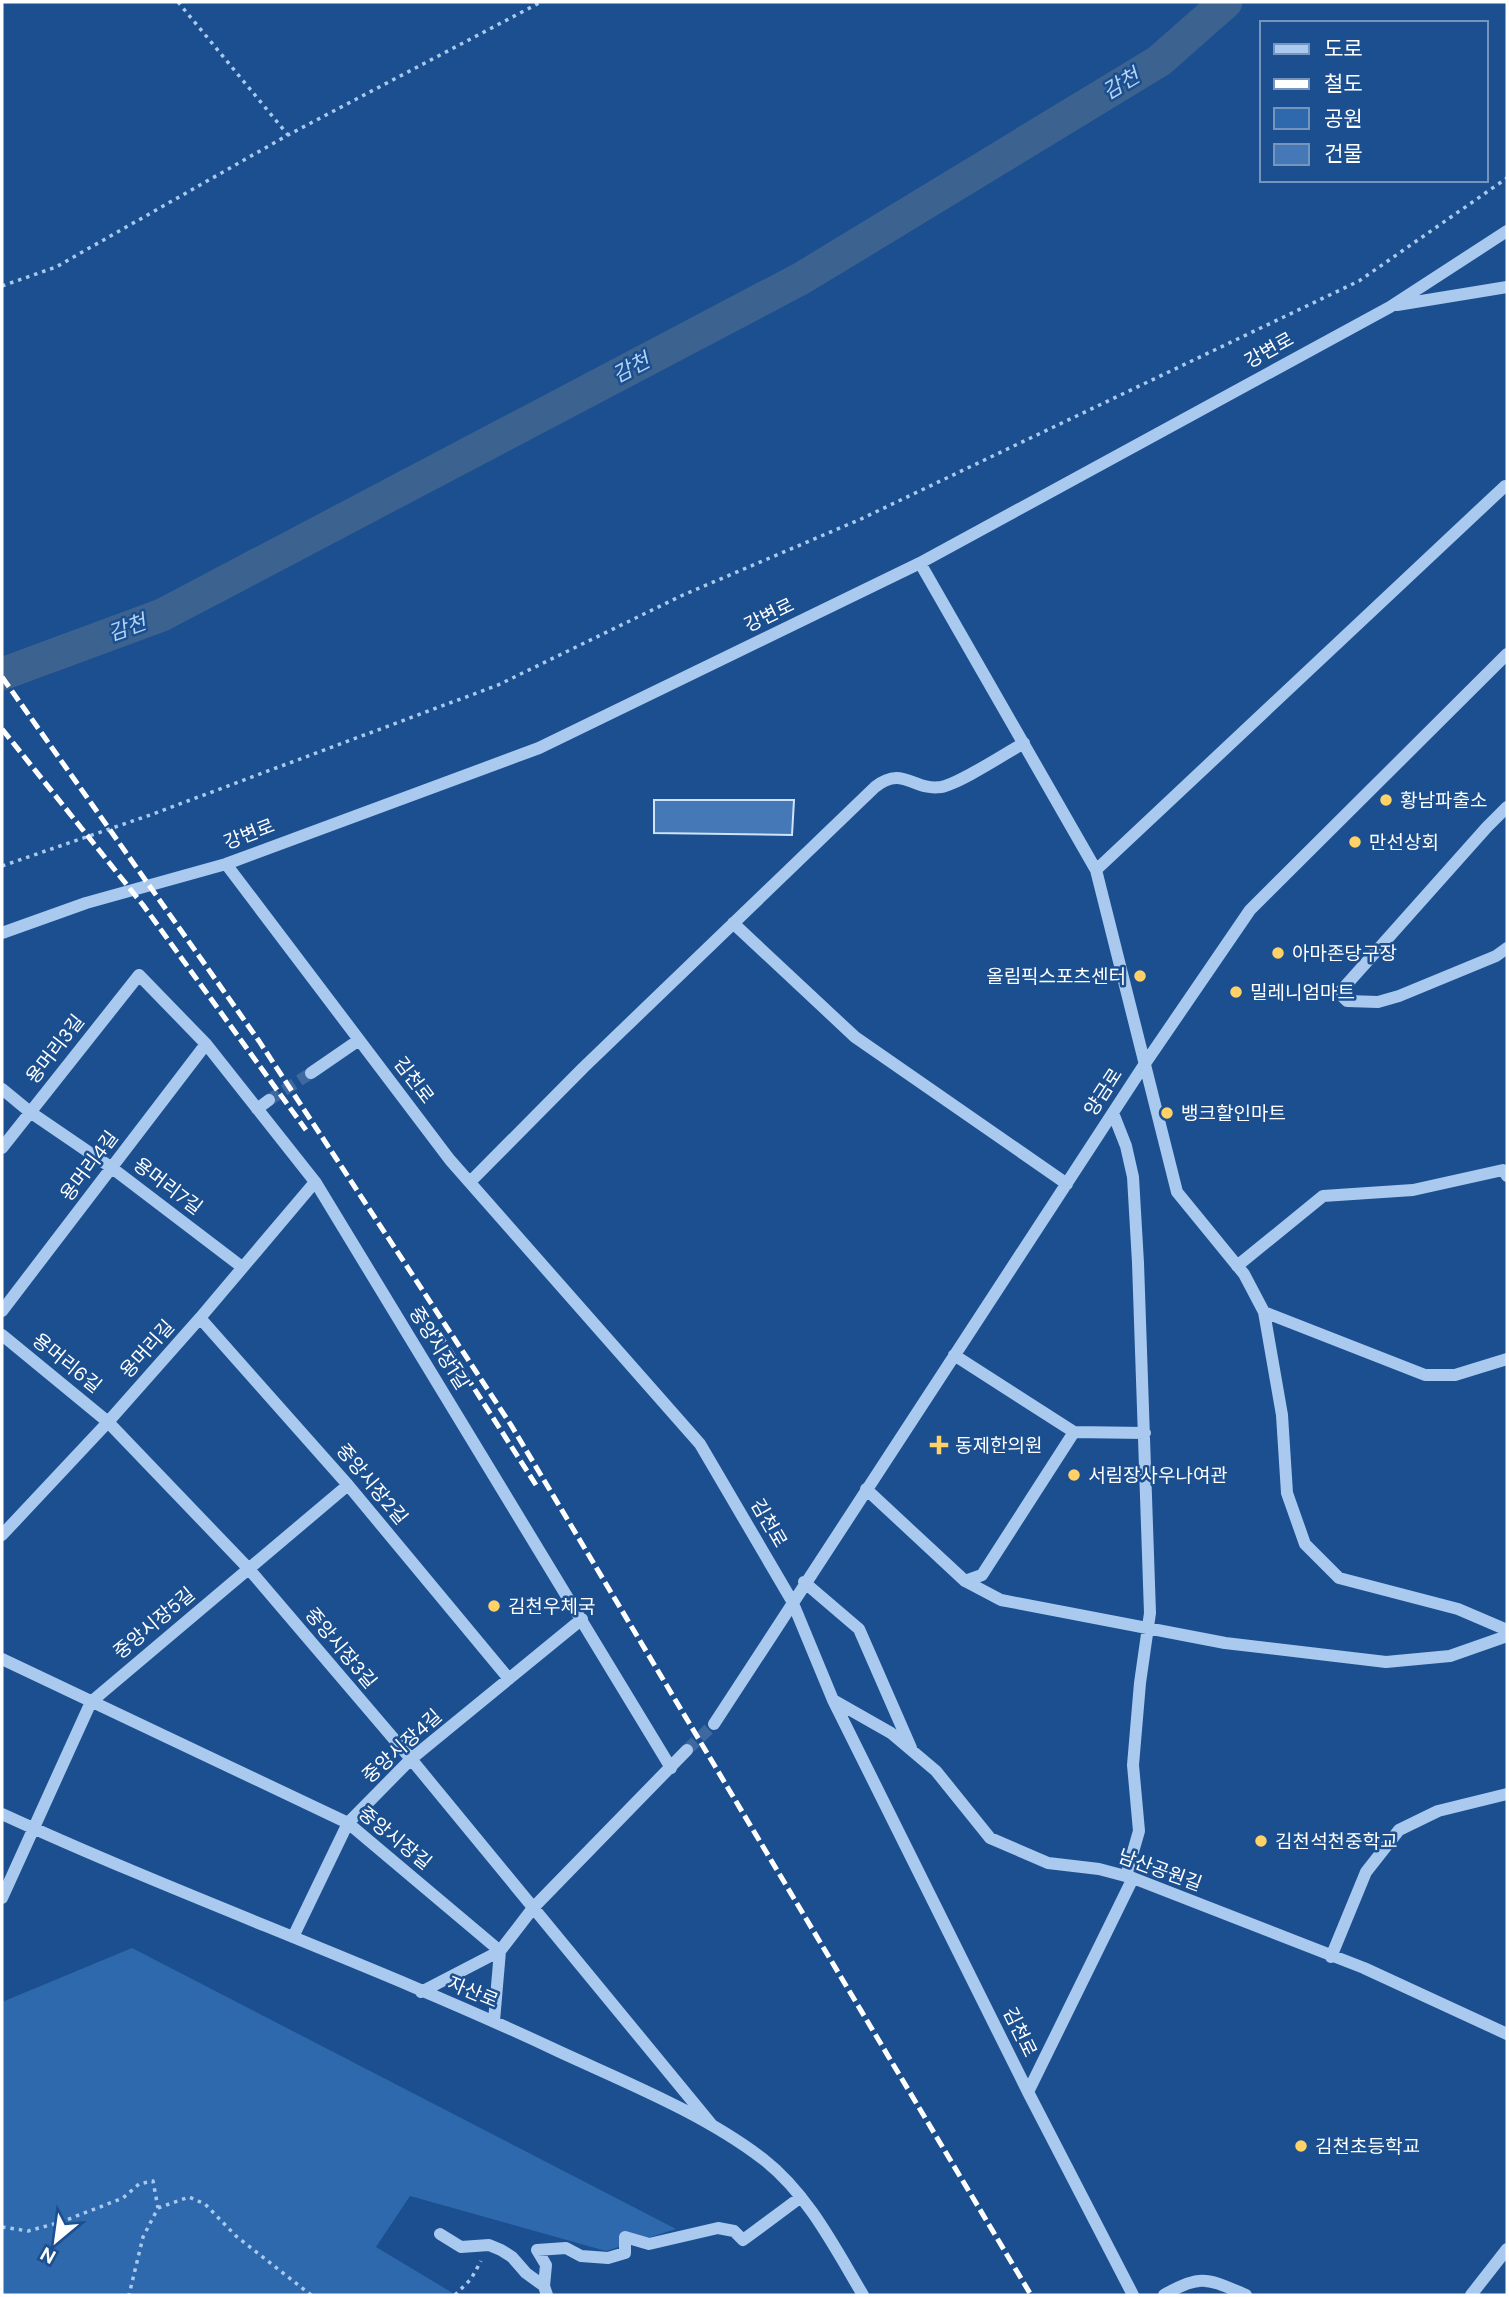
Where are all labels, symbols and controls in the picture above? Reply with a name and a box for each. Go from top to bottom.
legend [1260,21,1488,182]
text: 도로 [1324,35,1363,63]
water label: 감천 [1097,61,1147,106]
text: 철도 [1324,70,1363,98]
text: 공원 [1324,105,1363,133]
text: 건물 [1324,140,1363,168]
street label: 강변로 [1240,326,1298,374]
water label: 감천 [607,345,657,389]
street label: 강변로 [740,592,798,638]
water label: 감천 [104,607,152,648]
place label: 황남파출소 [1400,788,1487,813]
marker: 황남파출소 [1378,792,1394,808]
street label: 강변로 [220,813,278,855]
place label: 만선상회 [1369,830,1439,855]
marker: 만선상회 [1347,834,1363,850]
place label: 아마존당구장 [1292,941,1397,966]
marker: 아마존당구장 [1270,945,1286,961]
place label: 올림픽스포츠센터 [986,964,1126,989]
marker: 올림픽스포츠센터 [1132,968,1148,984]
place label: 밀레니엄마트 [1250,980,1355,1005]
marker: 밀레니엄마트 [1228,984,1244,1000]
street label: 용머리3길 [20,1009,90,1089]
street label: 김천로 [388,1052,440,1108]
street label: 양금로 [1078,1063,1128,1121]
place label: 뱅크할인마트 [1181,1101,1286,1126]
marker: 뱅크할인마트 [1159,1105,1175,1121]
street label: 용머리4길 [55,1126,123,1206]
street label: 용머리7길 [129,1152,207,1220]
street label: 중앙시장1길 [404,1302,474,1394]
street label: 용머리길 [114,1315,180,1383]
street label: 용머리6길 [27,1328,107,1398]
place label: 동제한의원 [955,1433,1042,1458]
marker: 동제한의원 [929,1435,949,1455]
street label: 중앙시장2길 [331,1438,413,1530]
place label: 서림장사우나여관 [1088,1463,1228,1488]
marker: 서림장사우나여관 [1066,1467,1082,1483]
street label: 김천로 [745,1494,793,1552]
street label: 중앙시장5길 [108,1582,200,1664]
place label: 김천우체국 [508,1594,595,1619]
marker: 김천우체국 [486,1598,502,1614]
street label: 중앙시장3길 [300,1602,382,1694]
street label: 중앙시장4길 [357,1704,447,1788]
street label: 중앙시장길 [353,1801,437,1875]
place label: 김천석천중학교 [1275,1829,1397,1854]
marker: 김천석천중학교 [1253,1833,1269,1849]
street label: 남산공원길 [1115,1843,1205,1897]
street label: 자산로 [444,1971,502,2013]
street label: 김천로 [997,2003,1043,2061]
place label: 김천초등학교 [1315,2134,1420,2159]
marker: 김천초등학교 [1293,2138,1309,2154]
north arrow [21,2206,91,2276]
text: N [36,2241,60,2270]

